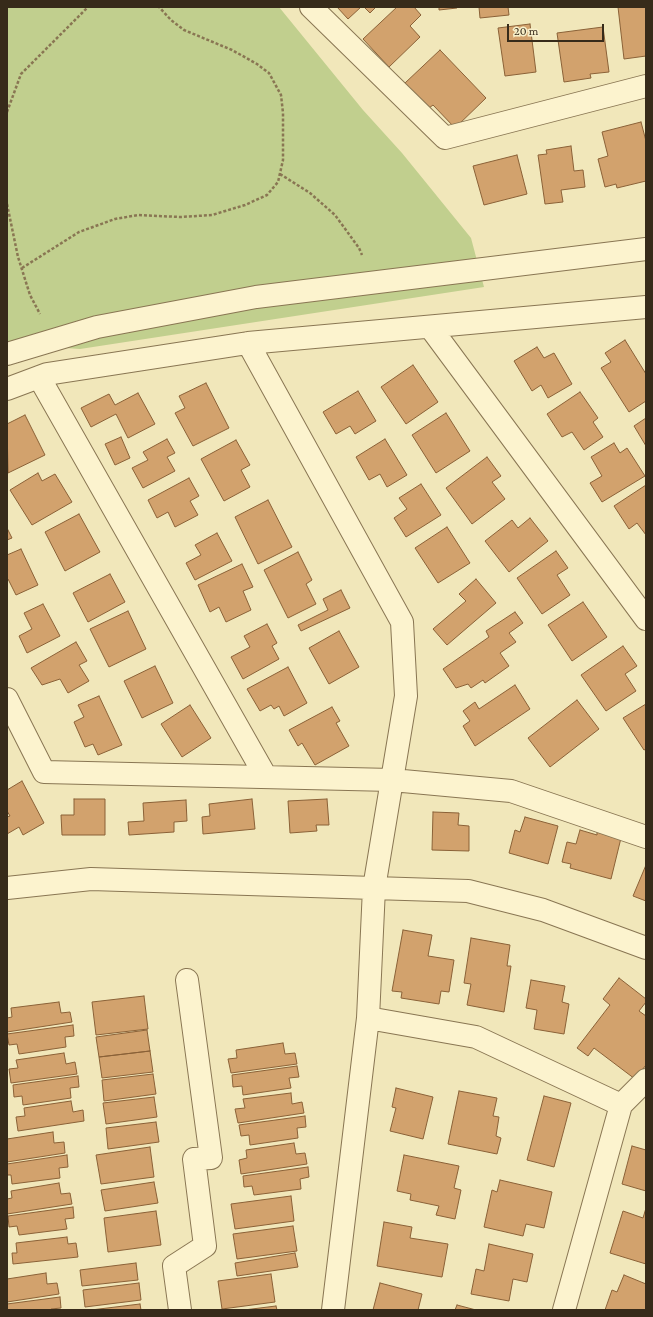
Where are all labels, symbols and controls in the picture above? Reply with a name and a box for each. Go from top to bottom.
scale bar [509,16,606,42]
text: 20 m [514,24,538,38]

